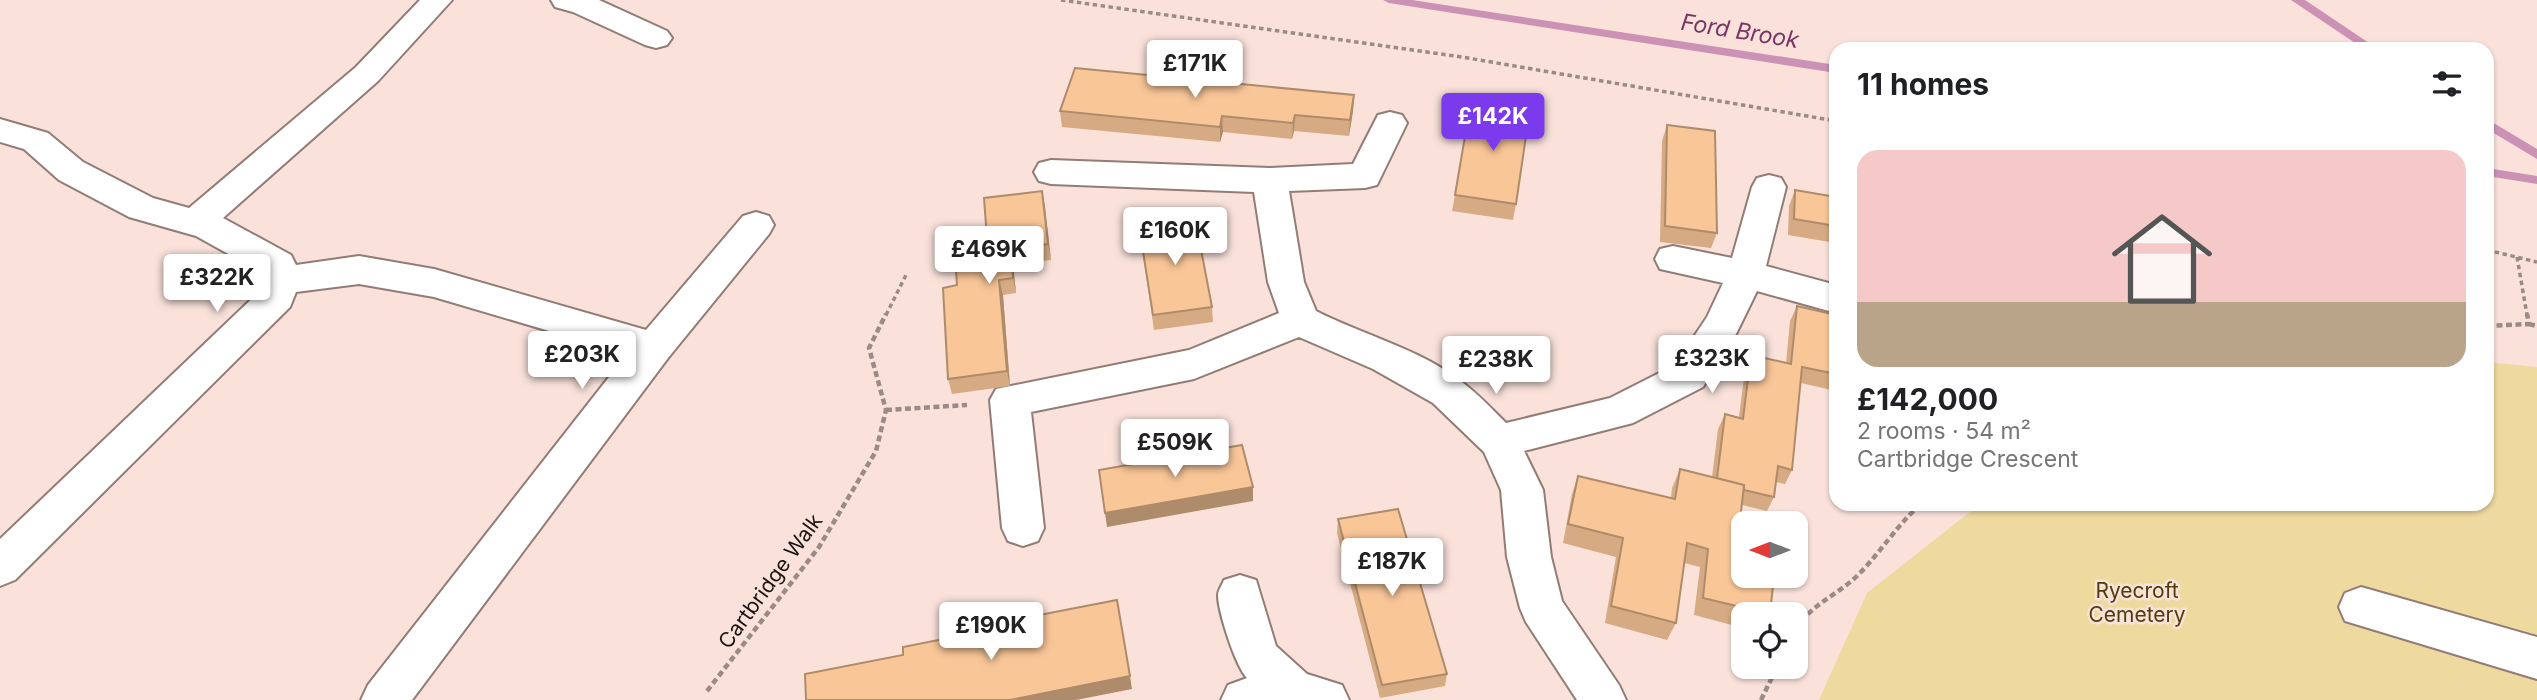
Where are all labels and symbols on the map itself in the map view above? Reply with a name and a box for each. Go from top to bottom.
water label: Ford Brook [1679,8,1801,54]
pin: £171K [1146,41,1244,100]
pin: £142K [1444,94,1542,153]
pin: £160K [1126,208,1224,267]
pin: £469K [940,226,1038,286]
pin: £322K [168,254,266,314]
pin: £203K [533,332,631,391]
pin: £238K [1447,336,1545,396]
pin: £323K [1663,336,1761,395]
pin: £509K [1126,420,1224,479]
street label: Cartbridge Walk [713,508,828,653]
north arrow [1731,511,1808,588]
pin: £187K [1343,538,1441,598]
park label: Ryecroft Cemetery [2088,578,2186,627]
pin: £190K [942,602,1040,662]

